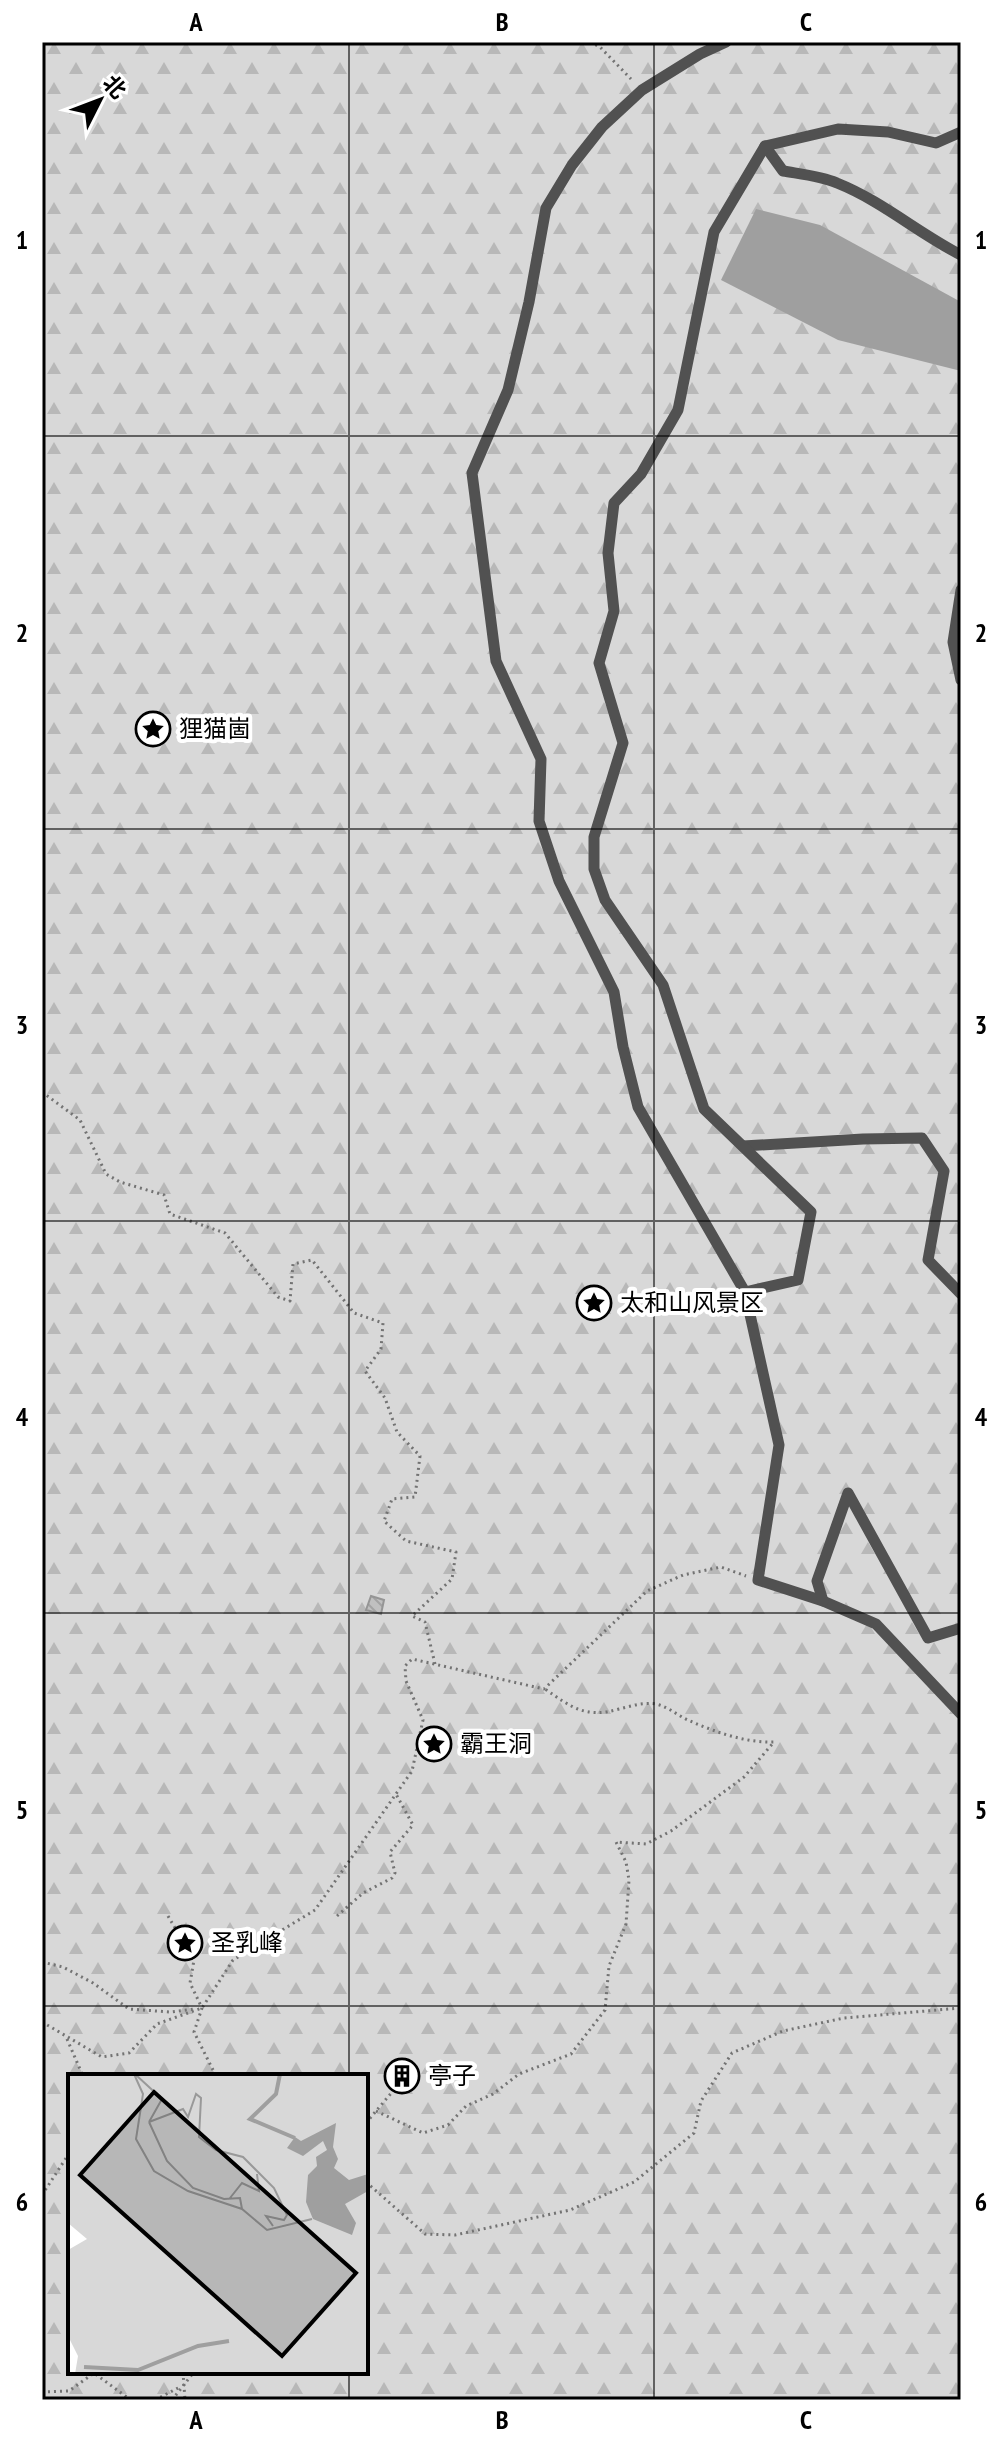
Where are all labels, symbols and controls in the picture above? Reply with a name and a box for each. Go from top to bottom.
text: A [188,5,203,38]
text: B [496,5,509,38]
text: C [800,5,812,38]
north arrow [60,60,140,140]
text: 北 [97,69,133,104]
text: 1 [16,223,28,256]
text: 1 [975,223,987,256]
text: 2 [16,616,28,649]
text: 2 [975,616,987,649]
place icon: 狸猫崮 [134,710,172,748]
place label: 狸猫崮 [179,713,251,744]
text: 3 [16,1008,28,1041]
text: 3 [975,1008,987,1041]
place icon: 太和山风景区 [575,1284,613,1322]
place label: 太和山风景区 [620,1287,764,1318]
text: 4 [16,1400,29,1433]
text: 4 [975,1400,988,1433]
place icon: 霸王洞 [415,1725,453,1763]
place label: 霸王洞 [460,1728,532,1759]
text: 5 [16,1793,28,1826]
text: 5 [975,1793,987,1826]
place icon: 圣乳峰 [166,1924,204,1962]
place label: 圣乳峰 [211,1927,283,1958]
building icon: 亭子 [383,2057,421,2095]
place label: 亭子 [428,2060,476,2091]
inset map [68,2074,368,2374]
text: 6 [16,2185,28,2218]
text: 6 [975,2185,987,2218]
text: A [188,2403,203,2436]
text: B [496,2403,509,2436]
text: C [800,2403,812,2436]

